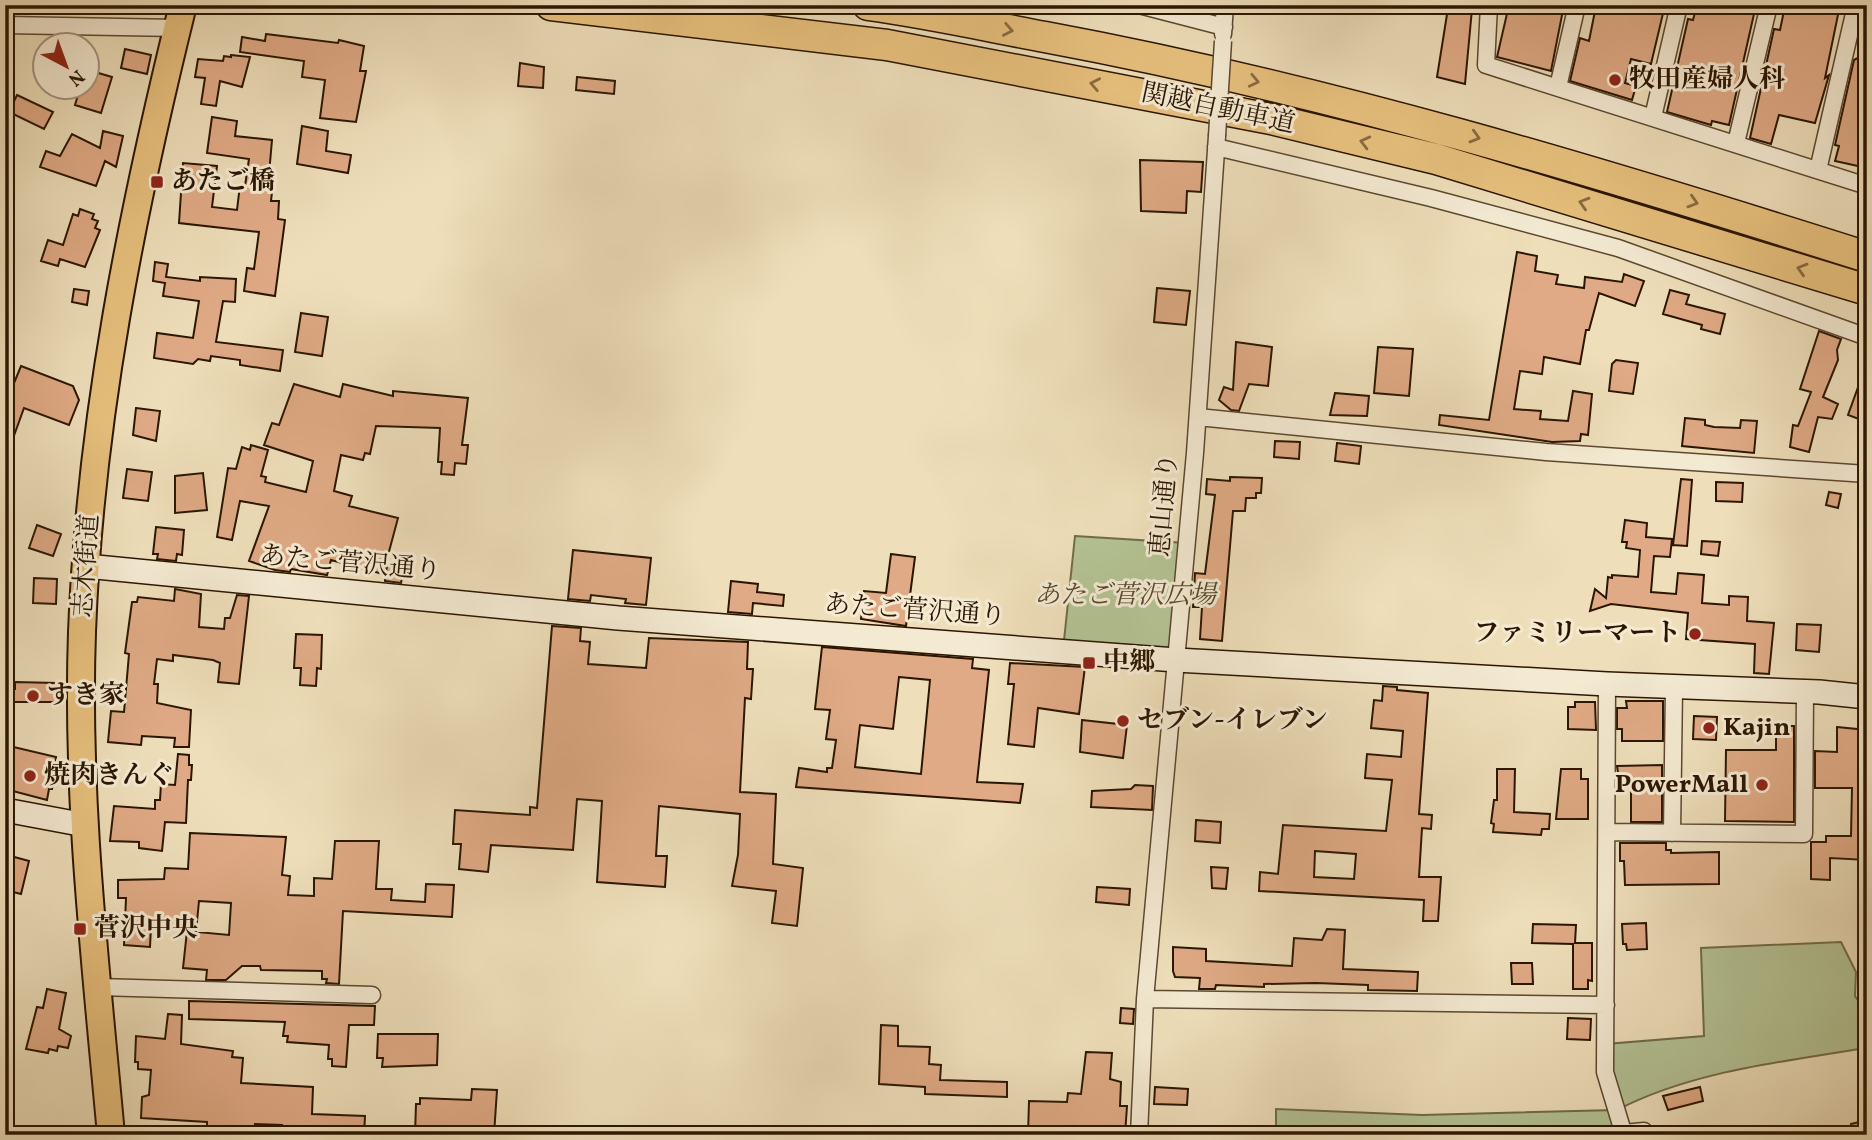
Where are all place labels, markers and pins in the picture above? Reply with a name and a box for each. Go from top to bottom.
place label: 牧田産婦人科 [1629,62,1785,98]
marker: 牧田産婦人科 [1607,72,1623,88]
place label: あたご橋 [171,164,275,200]
marker: あたご橋 [149,174,165,190]
place label: ファミリーマート [1474,616,1681,652]
marker: ファミリーマート [1687,626,1703,642]
place label: 中郷 [1103,645,1156,681]
marker: 中郷 [1081,655,1097,671]
place label: すき家 [47,678,125,714]
marker: すき家 [25,688,41,704]
place label: セブン-イレブン [1137,703,1328,739]
place label: Kajin [1723,710,1790,746]
marker: セブン-イレブン [1115,713,1131,729]
marker: Kajin [1701,720,1717,736]
place label: 焼肉きんぐ [44,758,174,794]
place label: PowerMall [1615,767,1748,803]
marker: 焼肉きんぐ [22,768,38,784]
marker: PowerMall [1754,777,1770,793]
place label: 菅沢中央 [94,911,198,947]
marker: 菅沢中央 [72,921,88,937]

